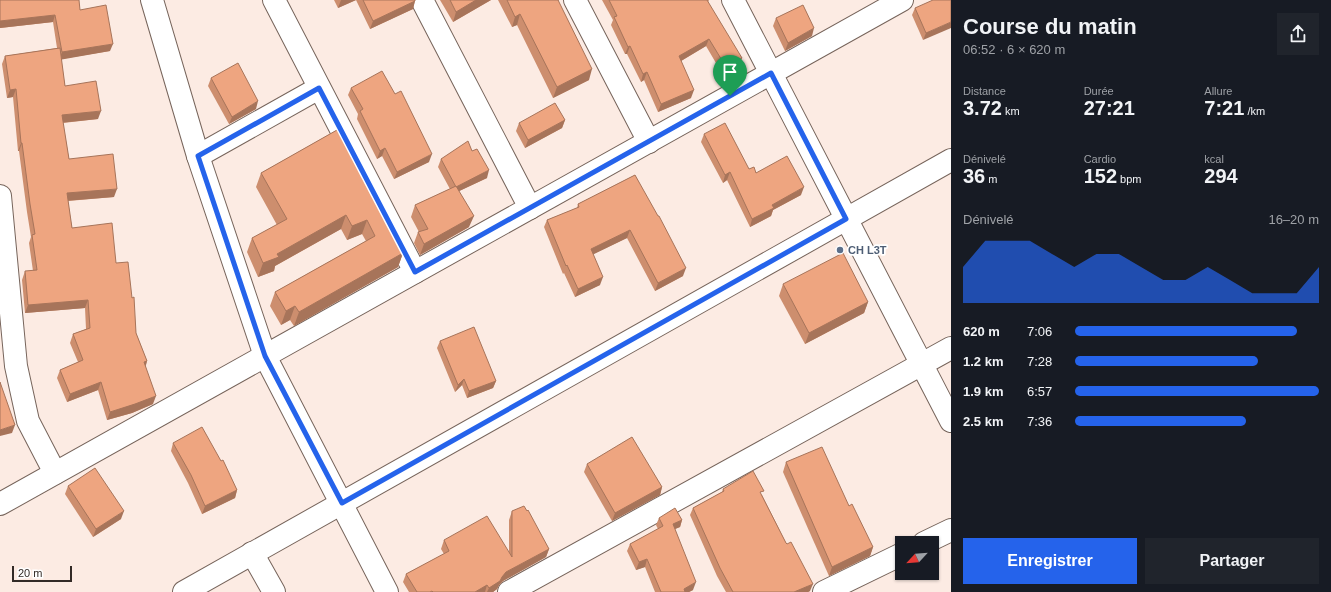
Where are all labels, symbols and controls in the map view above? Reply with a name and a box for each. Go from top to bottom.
button: share [1277,13,1319,55]
text: Course du matin [963,14,1137,39]
text: 06:52 · 6 × 620 m [963,42,1065,57]
pin [713,55,747,96]
icon: arrive [719,61,741,83]
text: Distance [963,85,1006,97]
text: Durée [1084,85,1114,97]
text: Allure [1204,85,1232,97]
text: 3.72 [963,97,1002,119]
text: 27:21 [1084,97,1135,119]
text: 7:21 [1204,97,1244,119]
text: km [1002,105,1020,117]
text: /km [1244,105,1265,117]
text: Dénivelé [963,153,1006,165]
text: Cardio [1084,153,1116,165]
text: kcal [1204,153,1224,165]
text: 36 [963,165,985,187]
text: 152 [1084,165,1117,187]
text: 294 [1204,165,1238,187]
text: m [985,173,997,185]
text: bpm [1117,173,1142,185]
text: Dénivelé [963,212,1014,227]
text: 16–20 m [1268,212,1319,227]
place label: CH L3T [848,244,887,256]
marker: CH L3T [835,245,845,255]
text: 620 m [963,324,1000,339]
text: 7:06 [1027,324,1052,339]
text: 1.2 km [963,354,1003,369]
text: 7:28 [1027,354,1052,369]
text: 1.9 km [963,384,1003,399]
text: 6:57 [1027,384,1052,399]
text: 2.5 km [963,414,1003,429]
text: 7:36 [1027,414,1052,429]
north arrow [895,536,939,580]
map controls [895,536,939,580]
button: Enregistrer [963,538,1137,584]
button: Partager [1145,538,1319,584]
scale bar [12,564,72,583]
text: 20 m [18,567,42,579]

